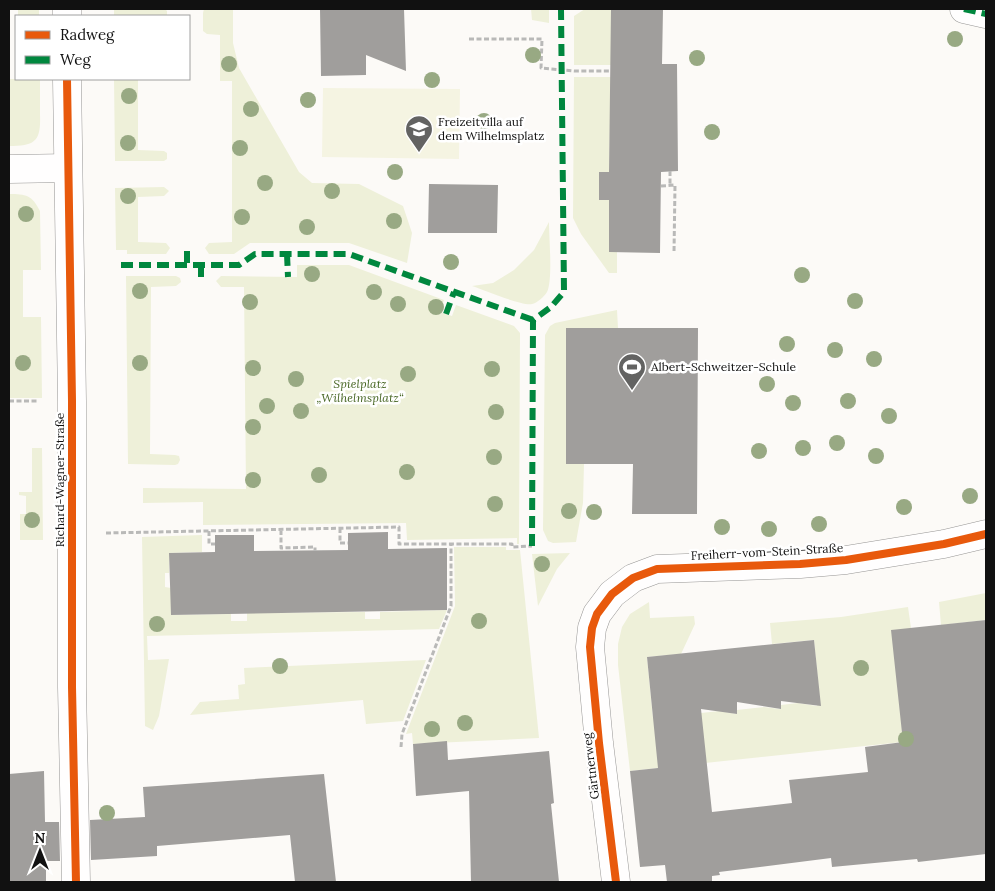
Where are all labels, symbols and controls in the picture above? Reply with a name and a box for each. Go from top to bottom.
legend [15,15,190,80]
text: Radweg [60,25,115,44]
text: Weg [60,50,91,69]
school or university icon: Freizeitvilla auf dem Wilhelmsplatz [404,114,434,153]
place label: Freizeitvilla auf dem Wilhelmsplatz [438,114,545,143]
sports icon: Albert-Schweitzer-Schule [617,352,647,391]
place label: Albert-Schweitzer-Schule [650,359,797,374]
park label: Spielplatz „Wilhelmsplatz“ [316,376,404,405]
street label: Richard-Wagner-Straße [52,412,67,547]
street label: Freiherr-vom-Stein-Straße [690,540,844,563]
street label: Gärtnerweg [579,732,602,800]
north arrow [15,826,65,876]
text: N [35,829,46,847]

